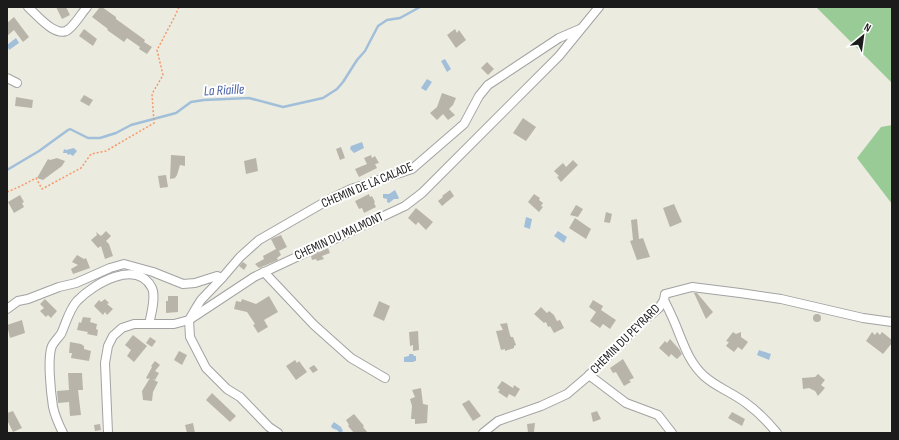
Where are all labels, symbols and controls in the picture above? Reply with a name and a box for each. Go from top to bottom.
north arrow [843,16,883,56]
text: N [862,21,873,35]
water label: La Riaille [203,80,245,100]
street label: CHEMIN DE LA CALADE [319,159,415,211]
street label: CHEMIN DU MALMONT [292,208,386,264]
street label: CHEMIN DU PEYRARD [587,301,663,377]

